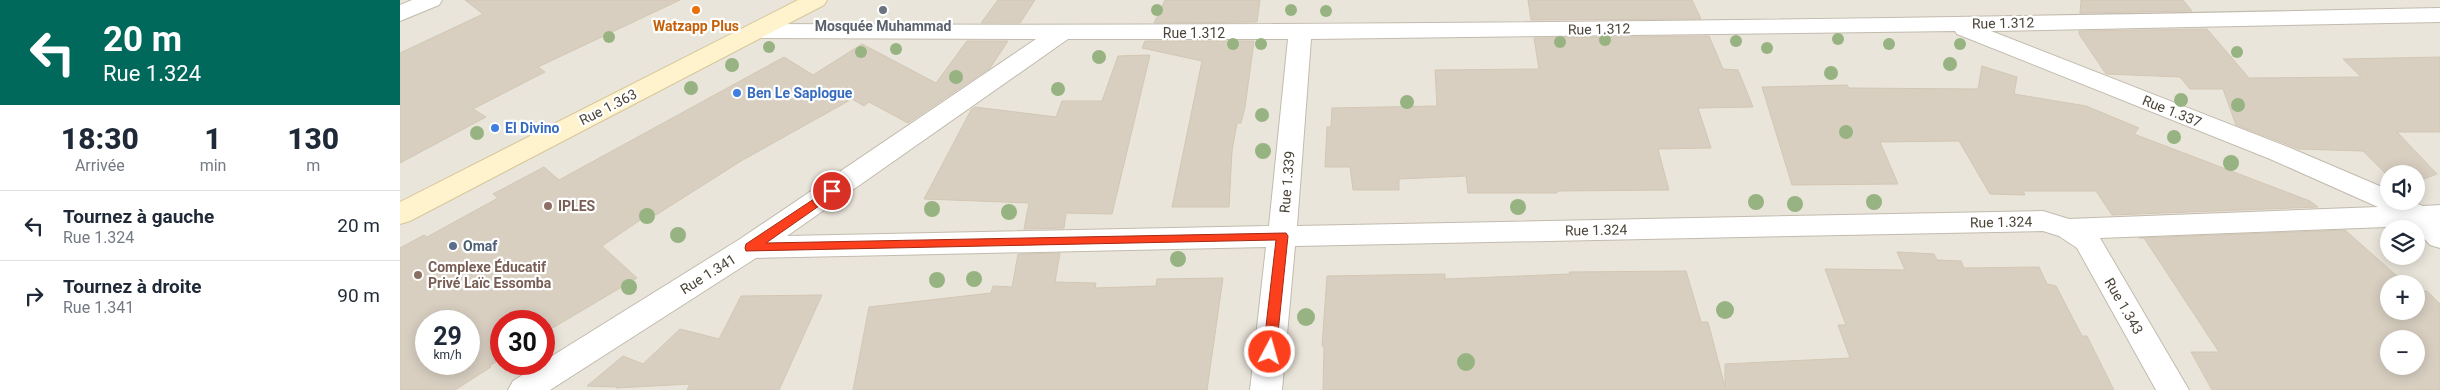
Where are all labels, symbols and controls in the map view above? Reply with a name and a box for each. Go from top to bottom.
marker: Watzapp Plus [690,4,702,16]
marker: Mosquée Muhammad [877,4,889,16]
street label: Rue 1.312 [1972,14,2034,32]
place label: Watzapp Plus [653,18,739,34]
place label: Mosquée Muhammad [815,18,951,34]
text: 20 m [103,19,182,60]
icon: left [20,20,85,85]
street label: Rue 1.312 [1568,20,1630,38]
street label: Rue 1.312 [1163,25,1225,41]
text: Rue 1.324 [103,61,201,86]
place label: Ben Le Saplogue [747,85,853,101]
street label: Rue 1.363 [577,86,639,128]
marker: Ben Le Saplogue [731,87,743,99]
street label: Rue 1.337 [2140,92,2204,130]
place label: El Divino [505,120,560,136]
text: 18:30 [61,121,139,156]
text: 1 [204,121,222,156]
text: 130 [287,121,339,156]
marker: El Divino [489,122,501,134]
street label: Rue 1.339 [1276,150,1298,214]
text: Arrivée [75,156,125,175]
text: min [200,156,226,175]
text: m [306,156,320,175]
map controls [2380,165,2425,375]
button: sound [2380,165,2425,210]
pin [811,170,853,212]
icon: arrive [818,177,846,205]
place label: IPLES [558,198,596,214]
marker: IPLES [542,200,554,212]
text: Tournez à gauche [63,205,214,228]
icon: left [20,212,48,240]
street label: Rue 1.324 [1970,213,2032,231]
text: 20 m [337,214,380,237]
button: layers [2380,220,2425,265]
street label: Rue 1.324 [1565,221,1627,239]
text: Rue 1.324 [63,228,134,247]
place label: Omaf [463,238,498,254]
marker: Omaf [447,240,459,252]
street label: Rue 1.341 [677,251,739,297]
place label: Complexe Éducatif Privé Laïc Essomba [428,258,552,291]
marker: Complexe Éducatif Privé Laïc Essomba [412,269,424,281]
text: Tournez à droite [63,275,202,298]
street label: Rue 1.343 [2101,275,2147,337]
button: + [2380,275,2425,320]
icon: right [20,282,48,310]
text: 90 m [337,284,380,307]
text: Rue 1.341 [63,298,134,317]
speed limit sign: 30 [490,310,555,375]
text: 29 [433,322,462,351]
position arrow [1243,325,1295,377]
button: − [2380,330,2425,375]
text: km/h [433,348,462,362]

